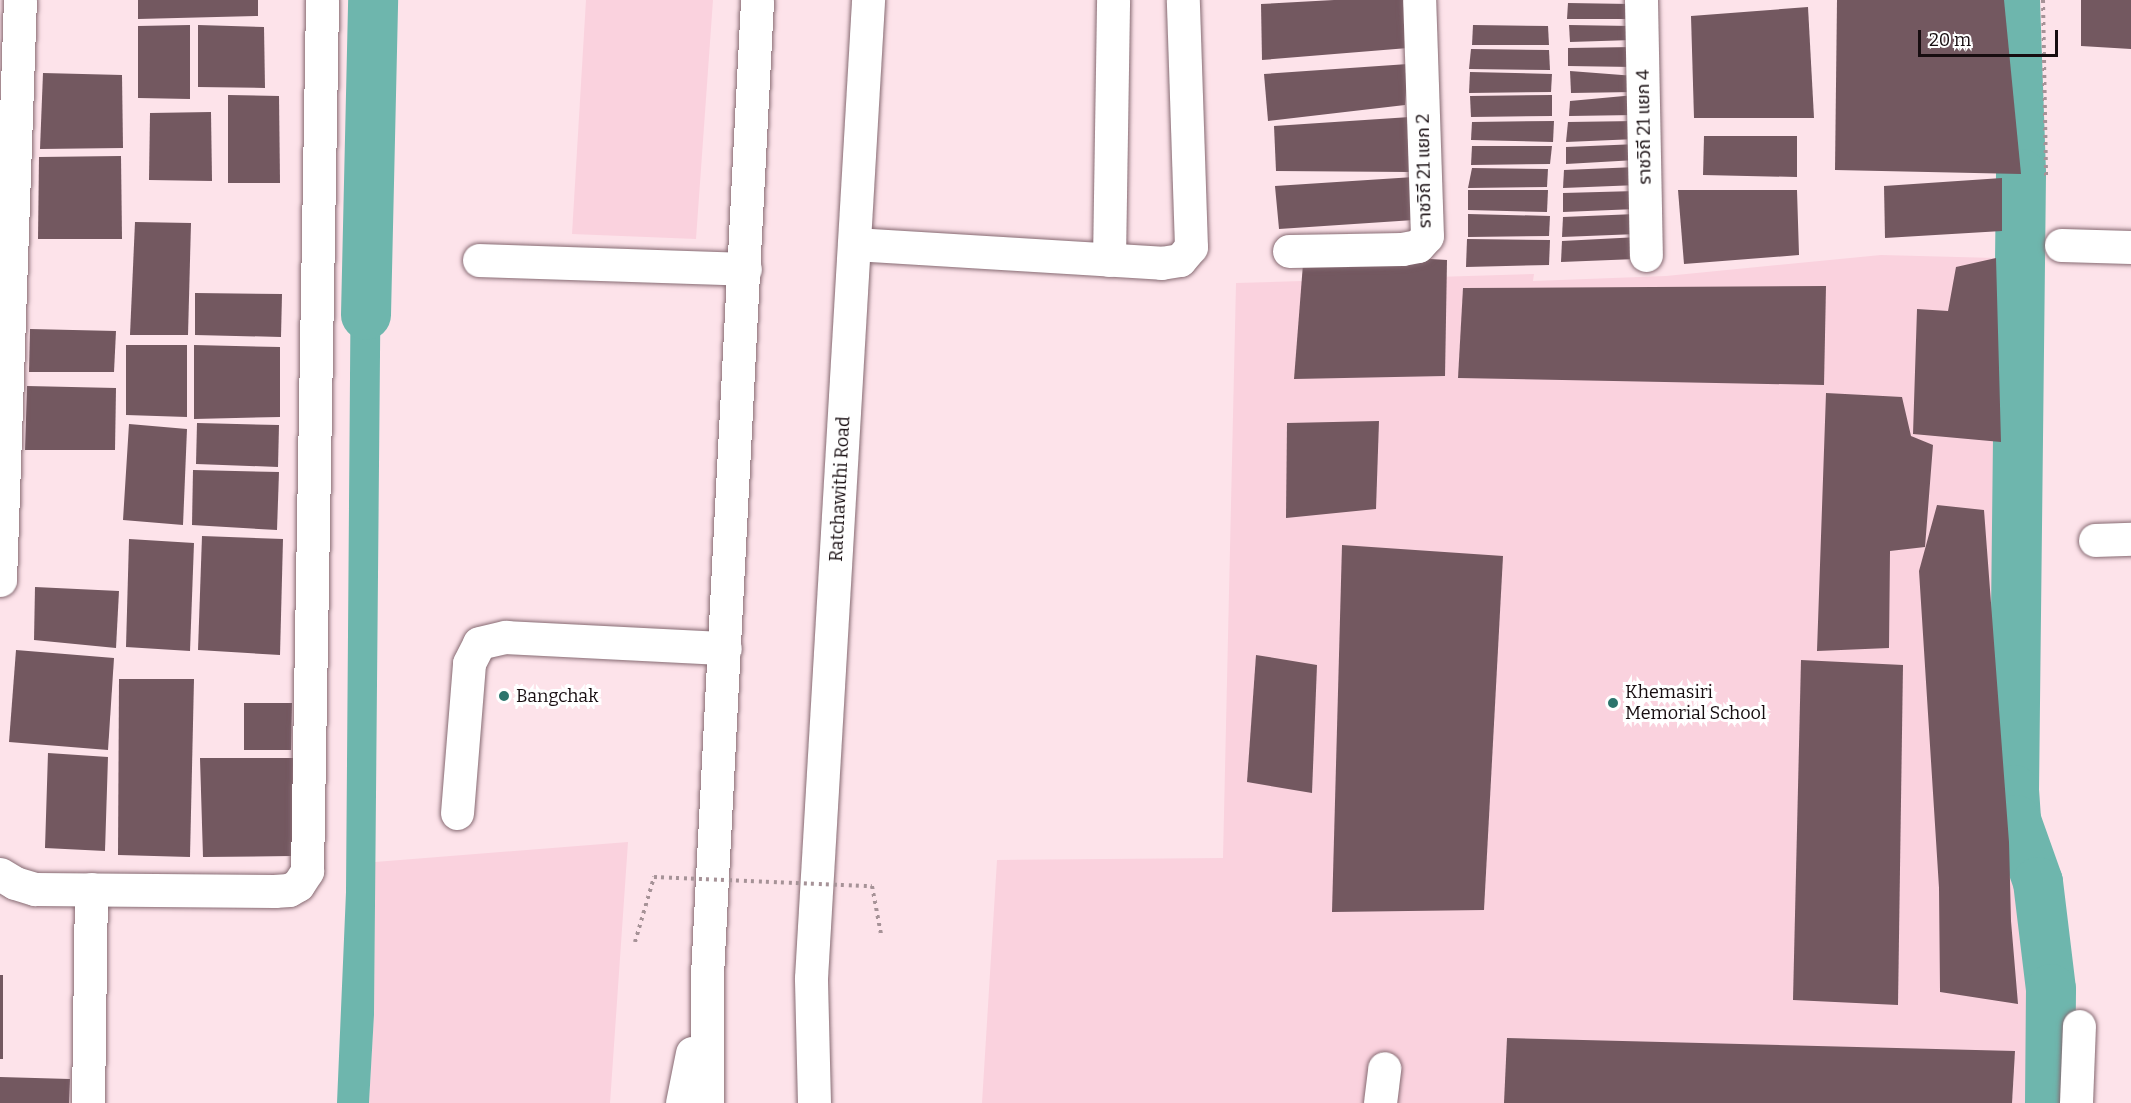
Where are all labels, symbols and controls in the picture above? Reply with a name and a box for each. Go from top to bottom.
scale bar [1921,18,2060,56]
text: 20 m [1929,29,1971,51]
street label: ราชวิถี 21 แยก 4 [1632,69,1656,185]
street label: ราชวิถี 21 แยก 2 [1412,114,1436,228]
street label: Ratchawithi Road [825,416,855,562]
place label: Khemasiri Memorial School [1625,682,1766,724]
place label: Bangchak [516,685,598,707]
marker: Bangchak [497,689,511,703]
marker: Khemasiri Memorial School [1606,696,1620,710]

